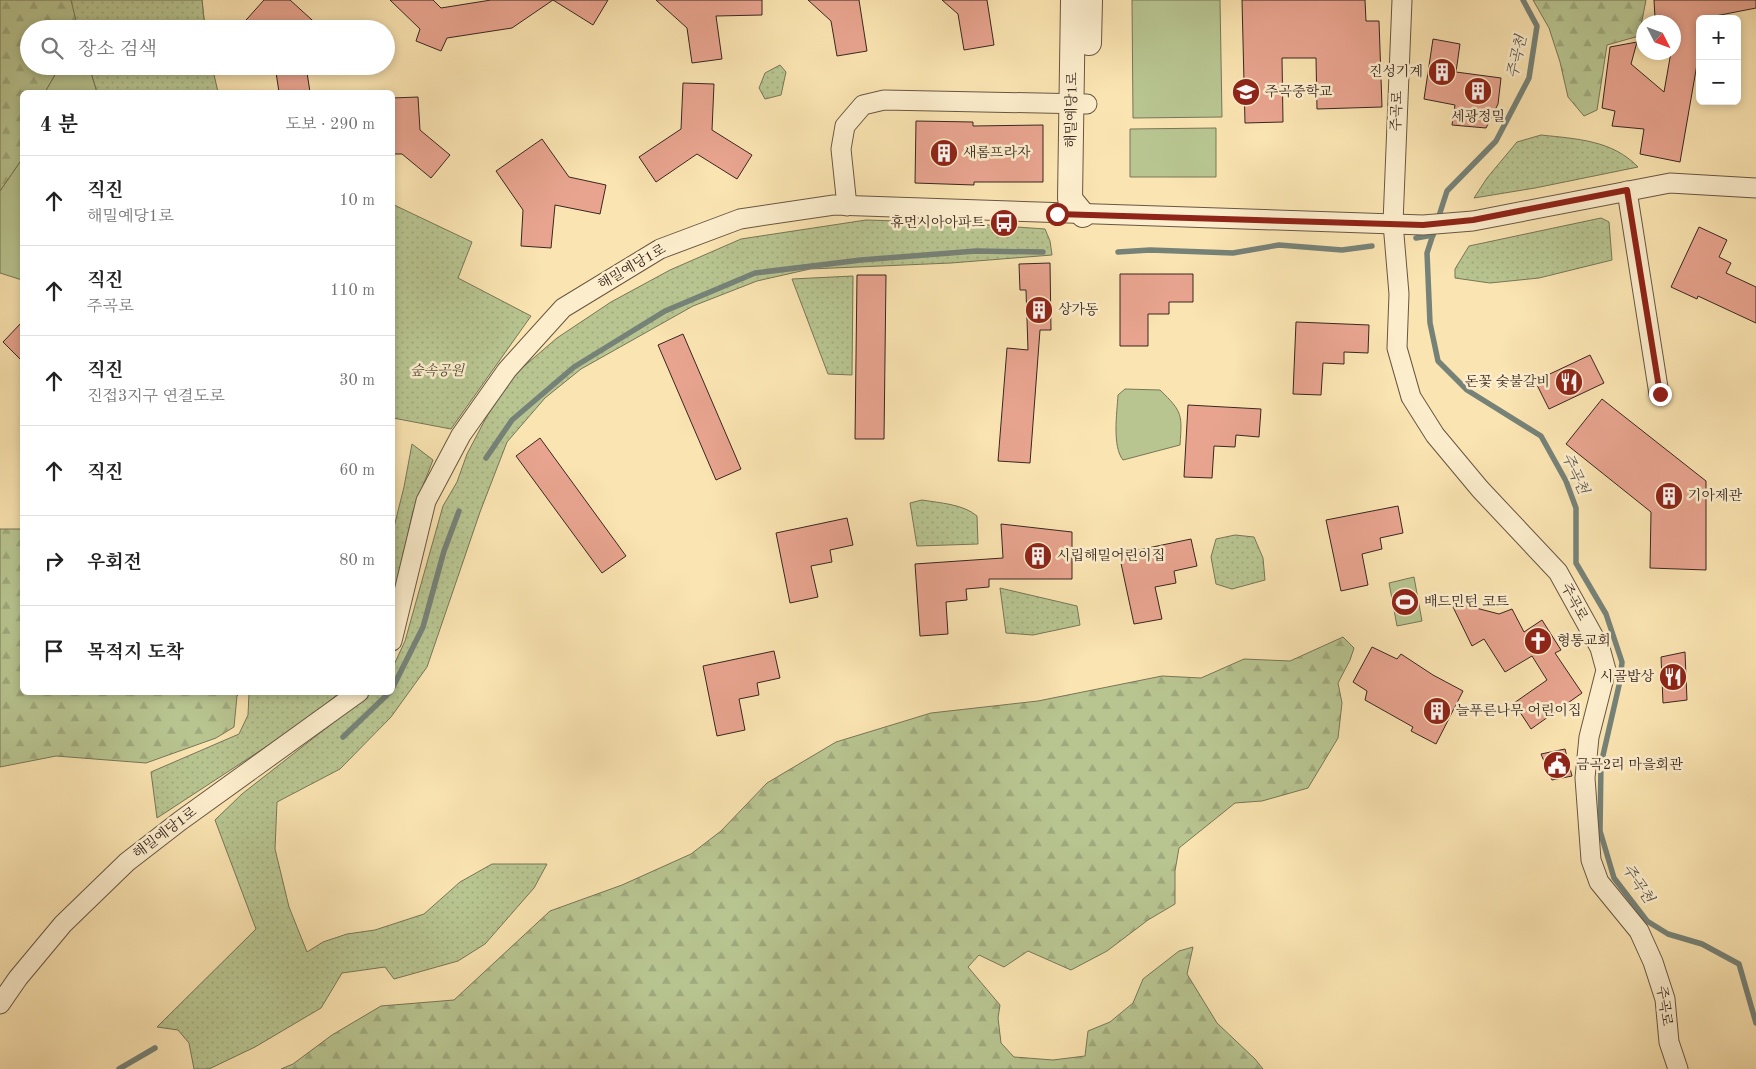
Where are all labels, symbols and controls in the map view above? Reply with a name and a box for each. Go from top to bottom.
north arrow [1636,15,1681,60]
map controls [1696,15,1741,105]
button: + [1696,15,1741,60]
search box [20,20,395,75]
water label: 주곡천 [1504,32,1531,80]
icon: search [38,34,66,62]
text: 장소 검색 [78,41,157,60]
building icon: 진성기계 [1427,57,1457,87]
button: − [1696,60,1741,105]
place label: 진성기계 [1369,64,1423,79]
street label: 해밀예당1로 [1063,72,1080,148]
building icon: 세광정밀 [1463,76,1493,106]
school or university icon: 주곡중학교 [1231,77,1261,107]
place label: 주곡중학교 [1265,84,1333,99]
street label: 주곡로 [1388,90,1405,132]
place label: 세광정밀 [1451,109,1505,124]
text: 4 분 [40,115,78,136]
text: 도보 · 290 m [286,117,375,133]
building icon: 새롬프라자 [929,138,959,168]
place label: 새롬프라자 [963,145,1031,160]
text: 직진 [87,182,124,201]
icon: ahead [40,187,68,215]
text: 10 m [339,193,375,209]
route start [1046,203,1069,226]
bus stop icon: 휴먼시아아파트 [989,208,1019,238]
text: 해밀예당1로 [87,209,174,225]
place label: 휴먼시아아파트 [890,214,985,230]
street label: 해밀예당1로 [595,241,669,292]
text: 직진 [87,272,124,291]
icon: ahead [40,277,68,305]
text: 110 m [330,283,375,299]
building icon: 상가동 [1024,295,1054,325]
text: 주곡로 [87,299,133,315]
place label: 상가동 [1058,302,1099,317]
text: 직진 [87,362,124,381]
park label: 숲속공원 [410,363,466,378]
icon: ahead [40,367,68,395]
restaurant icon: 돈꽃 숯불갈비 [1554,367,1584,397]
text: 30 m [339,373,375,389]
place label: 돈꽃 숯불갈비 [1465,373,1550,389]
route end [1649,383,1672,406]
text: 진접3지구 연결도로 [87,389,224,405]
water label: 주곡천 [1558,450,1592,498]
icon: ahead [40,457,68,485]
text: 60 m [339,463,375,479]
text: 직진 [87,464,124,483]
building icon: 기아제관 [1654,481,1684,511]
place label: 기아제관 [1688,488,1743,503]
building icon: 시립해밀어린이집 [1023,541,1053,571]
icon: right [40,547,68,575]
place label: 시립해밀어린이집 [1057,548,1165,563]
text: 80 m [339,553,375,569]
text: 우회전 [87,554,142,573]
street label: 주곡로 [1558,580,1591,624]
sports icon: 배드민턴 코트 [1390,587,1420,617]
place label: 배드민턴 코트 [1424,594,1510,609]
church icon: 형통교회 [1523,626,1553,656]
place label: 형통교회 [1557,633,1611,648]
icon: arrive [40,637,68,665]
text: 목적지 도착 [87,644,184,663]
restaurant icon: 시골밥상 [1658,662,1688,692]
place label: 시골밥상 [1600,669,1654,684]
building icon: 늘푸른나무 어린이집 [1422,696,1452,726]
place label: 늘푸른나무 어린이집 [1456,703,1582,718]
public building icon: 금곡2리 마을회관 [1542,750,1572,780]
place label: 금곡2리 마을회관 [1576,757,1683,772]
street label: 해밀예당1로 [130,804,200,861]
water label: 주곡천 [1619,861,1658,907]
street label: 주곡로 [1654,985,1675,1028]

